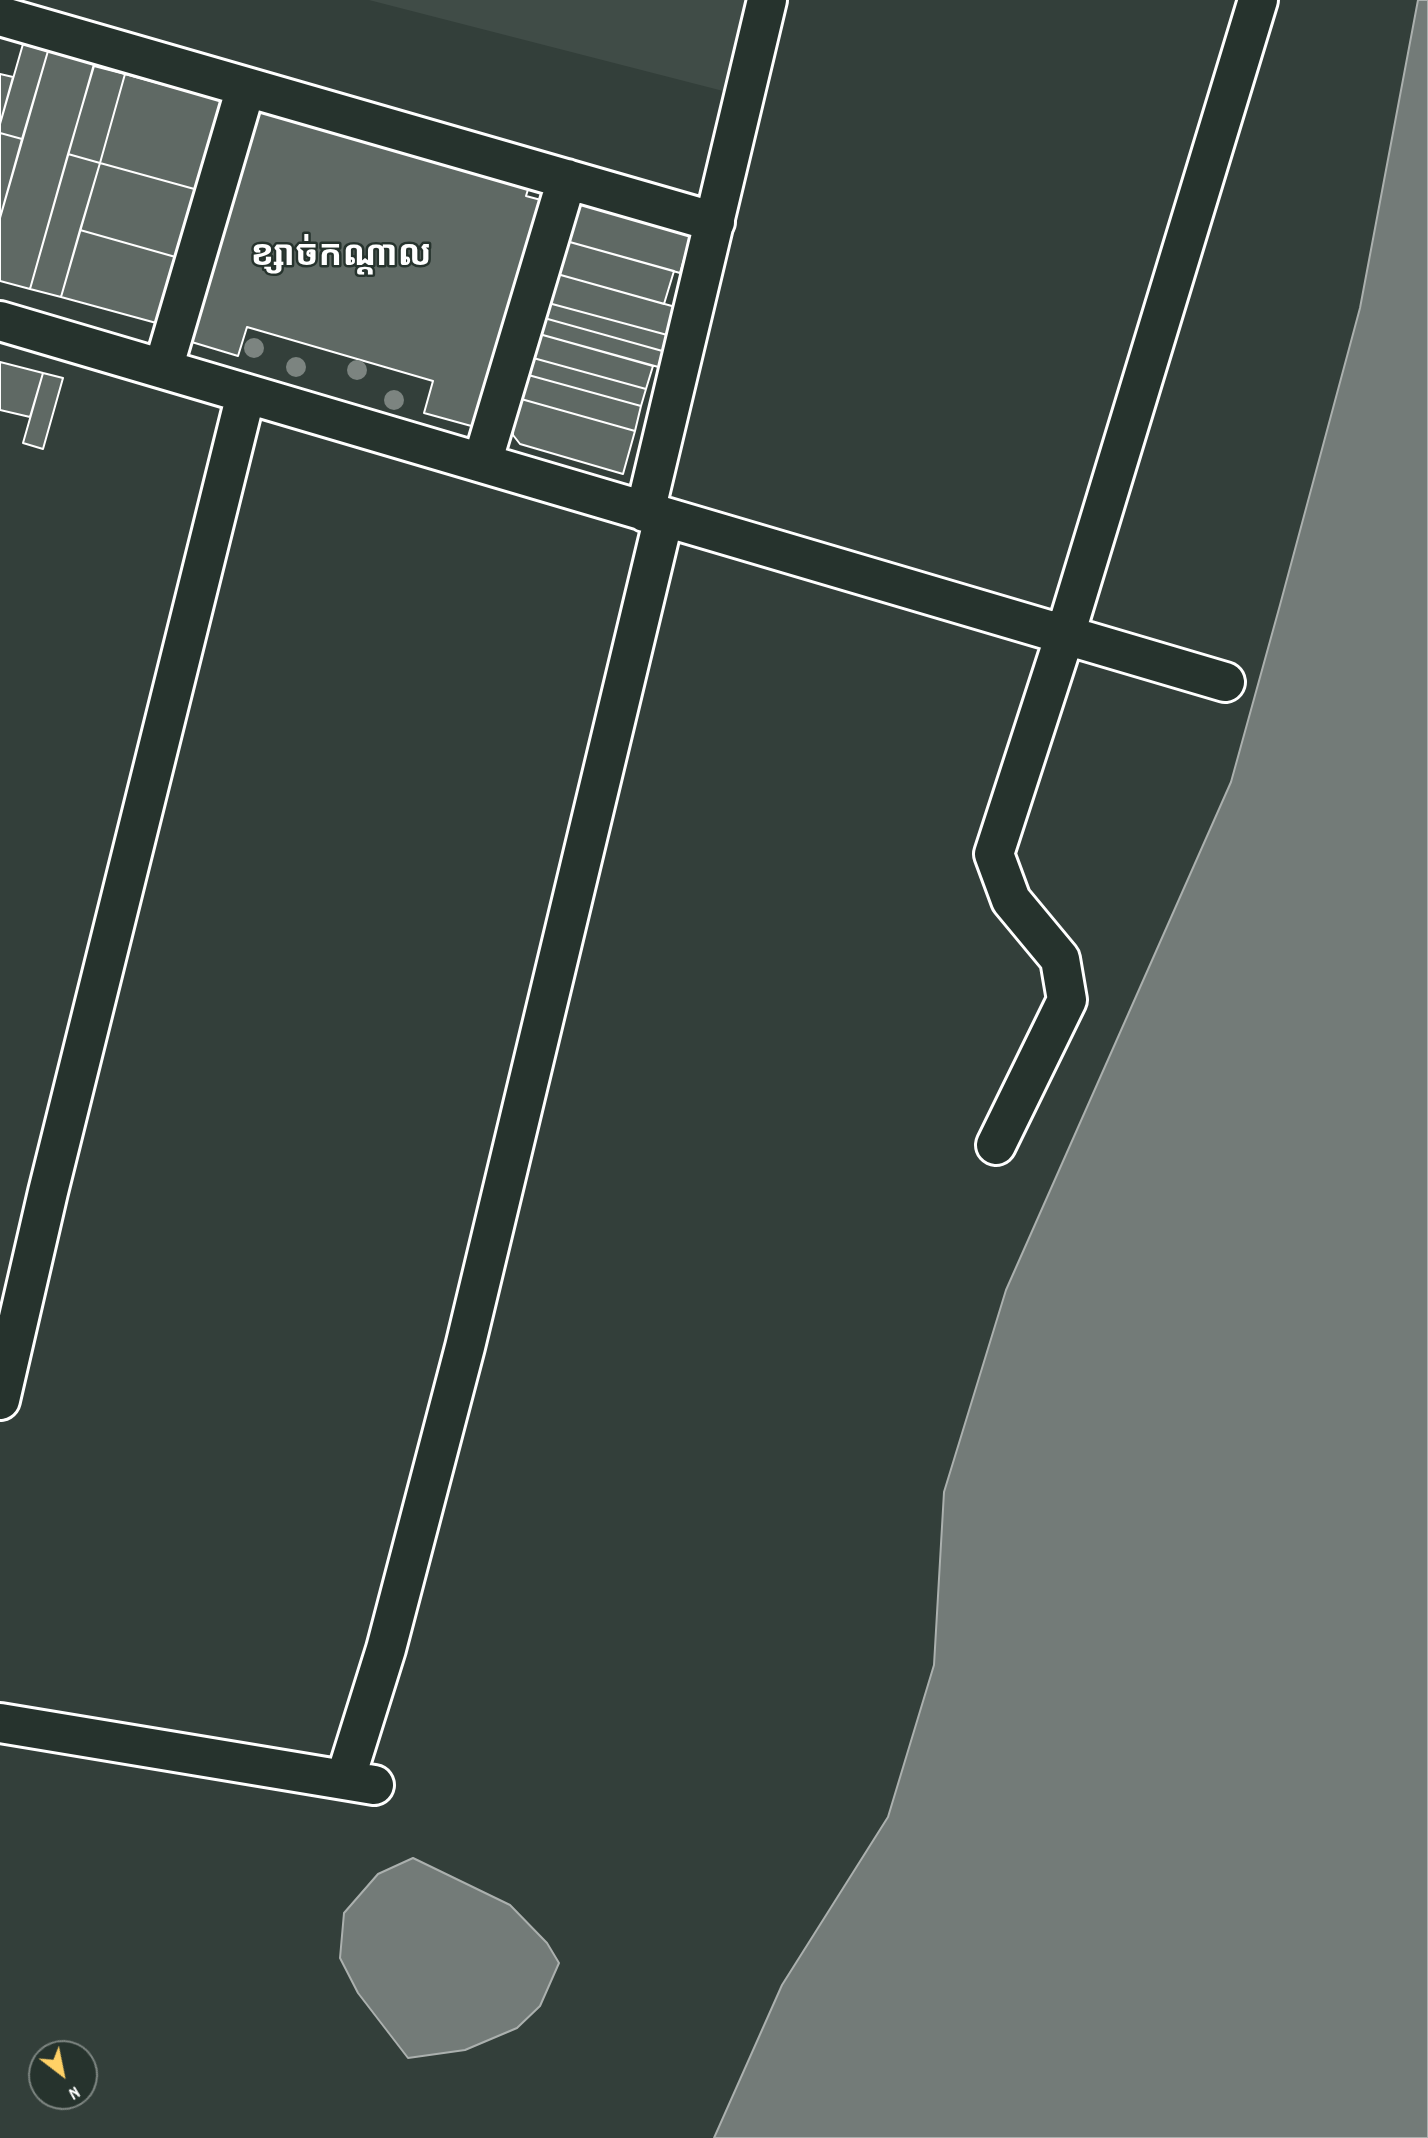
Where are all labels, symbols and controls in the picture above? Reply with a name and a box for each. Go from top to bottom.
district label: ខ្សាច់កណ្ដាល [250,239,432,281]
north arrow [28,2040,98,2110]
text: N [62,2078,84,2105]

